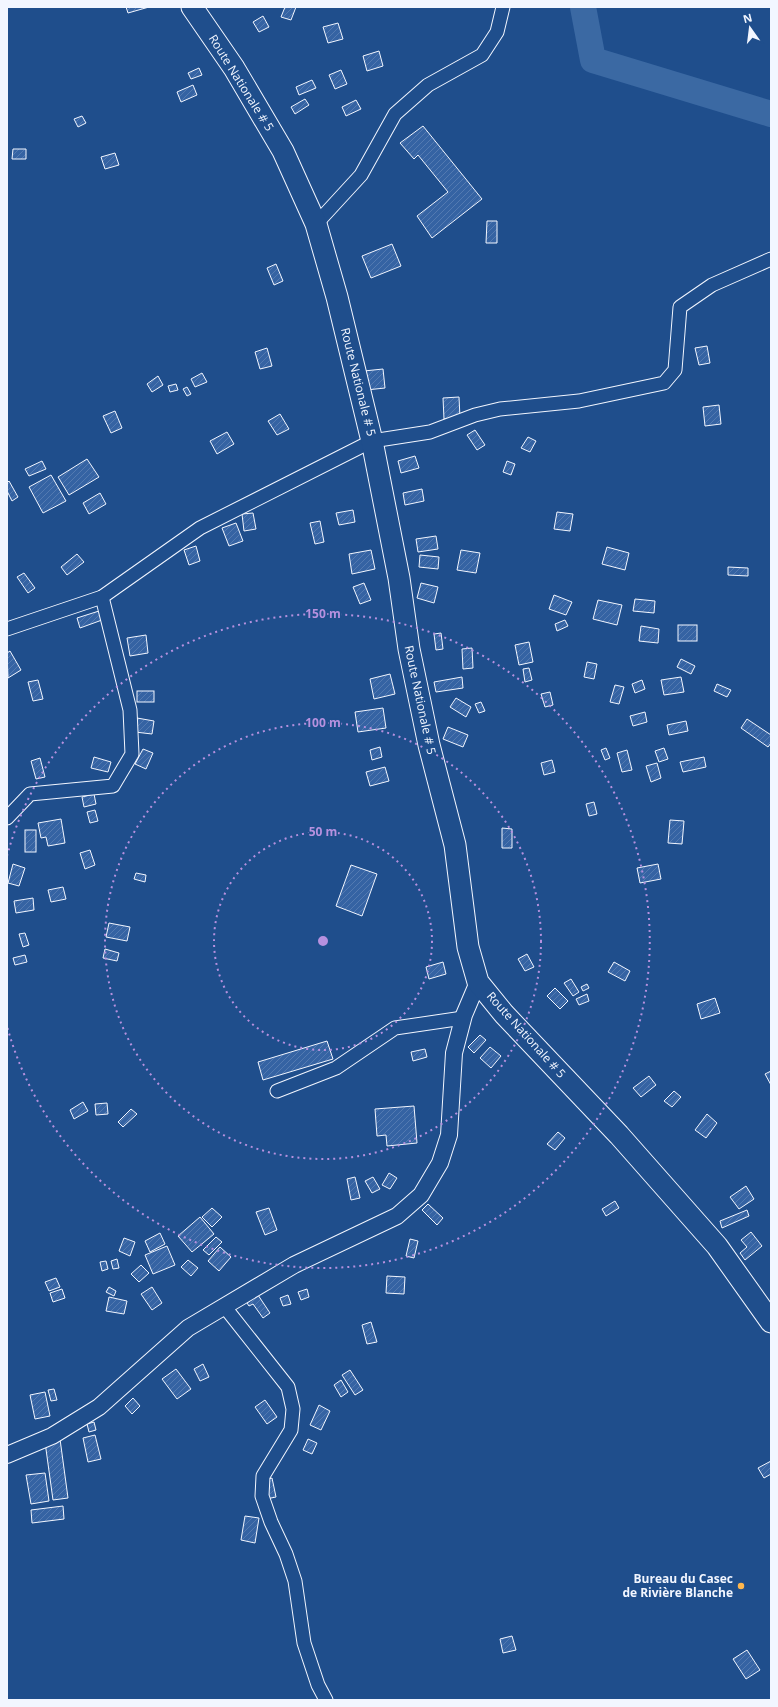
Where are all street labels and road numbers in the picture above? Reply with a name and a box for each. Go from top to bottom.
street label: Route Nationale # 5 [205,31,278,134]
street label: Route Nationale # 5 [337,326,380,438]
street label: Route Nationale # 5 [401,644,440,756]
street label: Route Nationale # 5 [483,988,570,1082]

